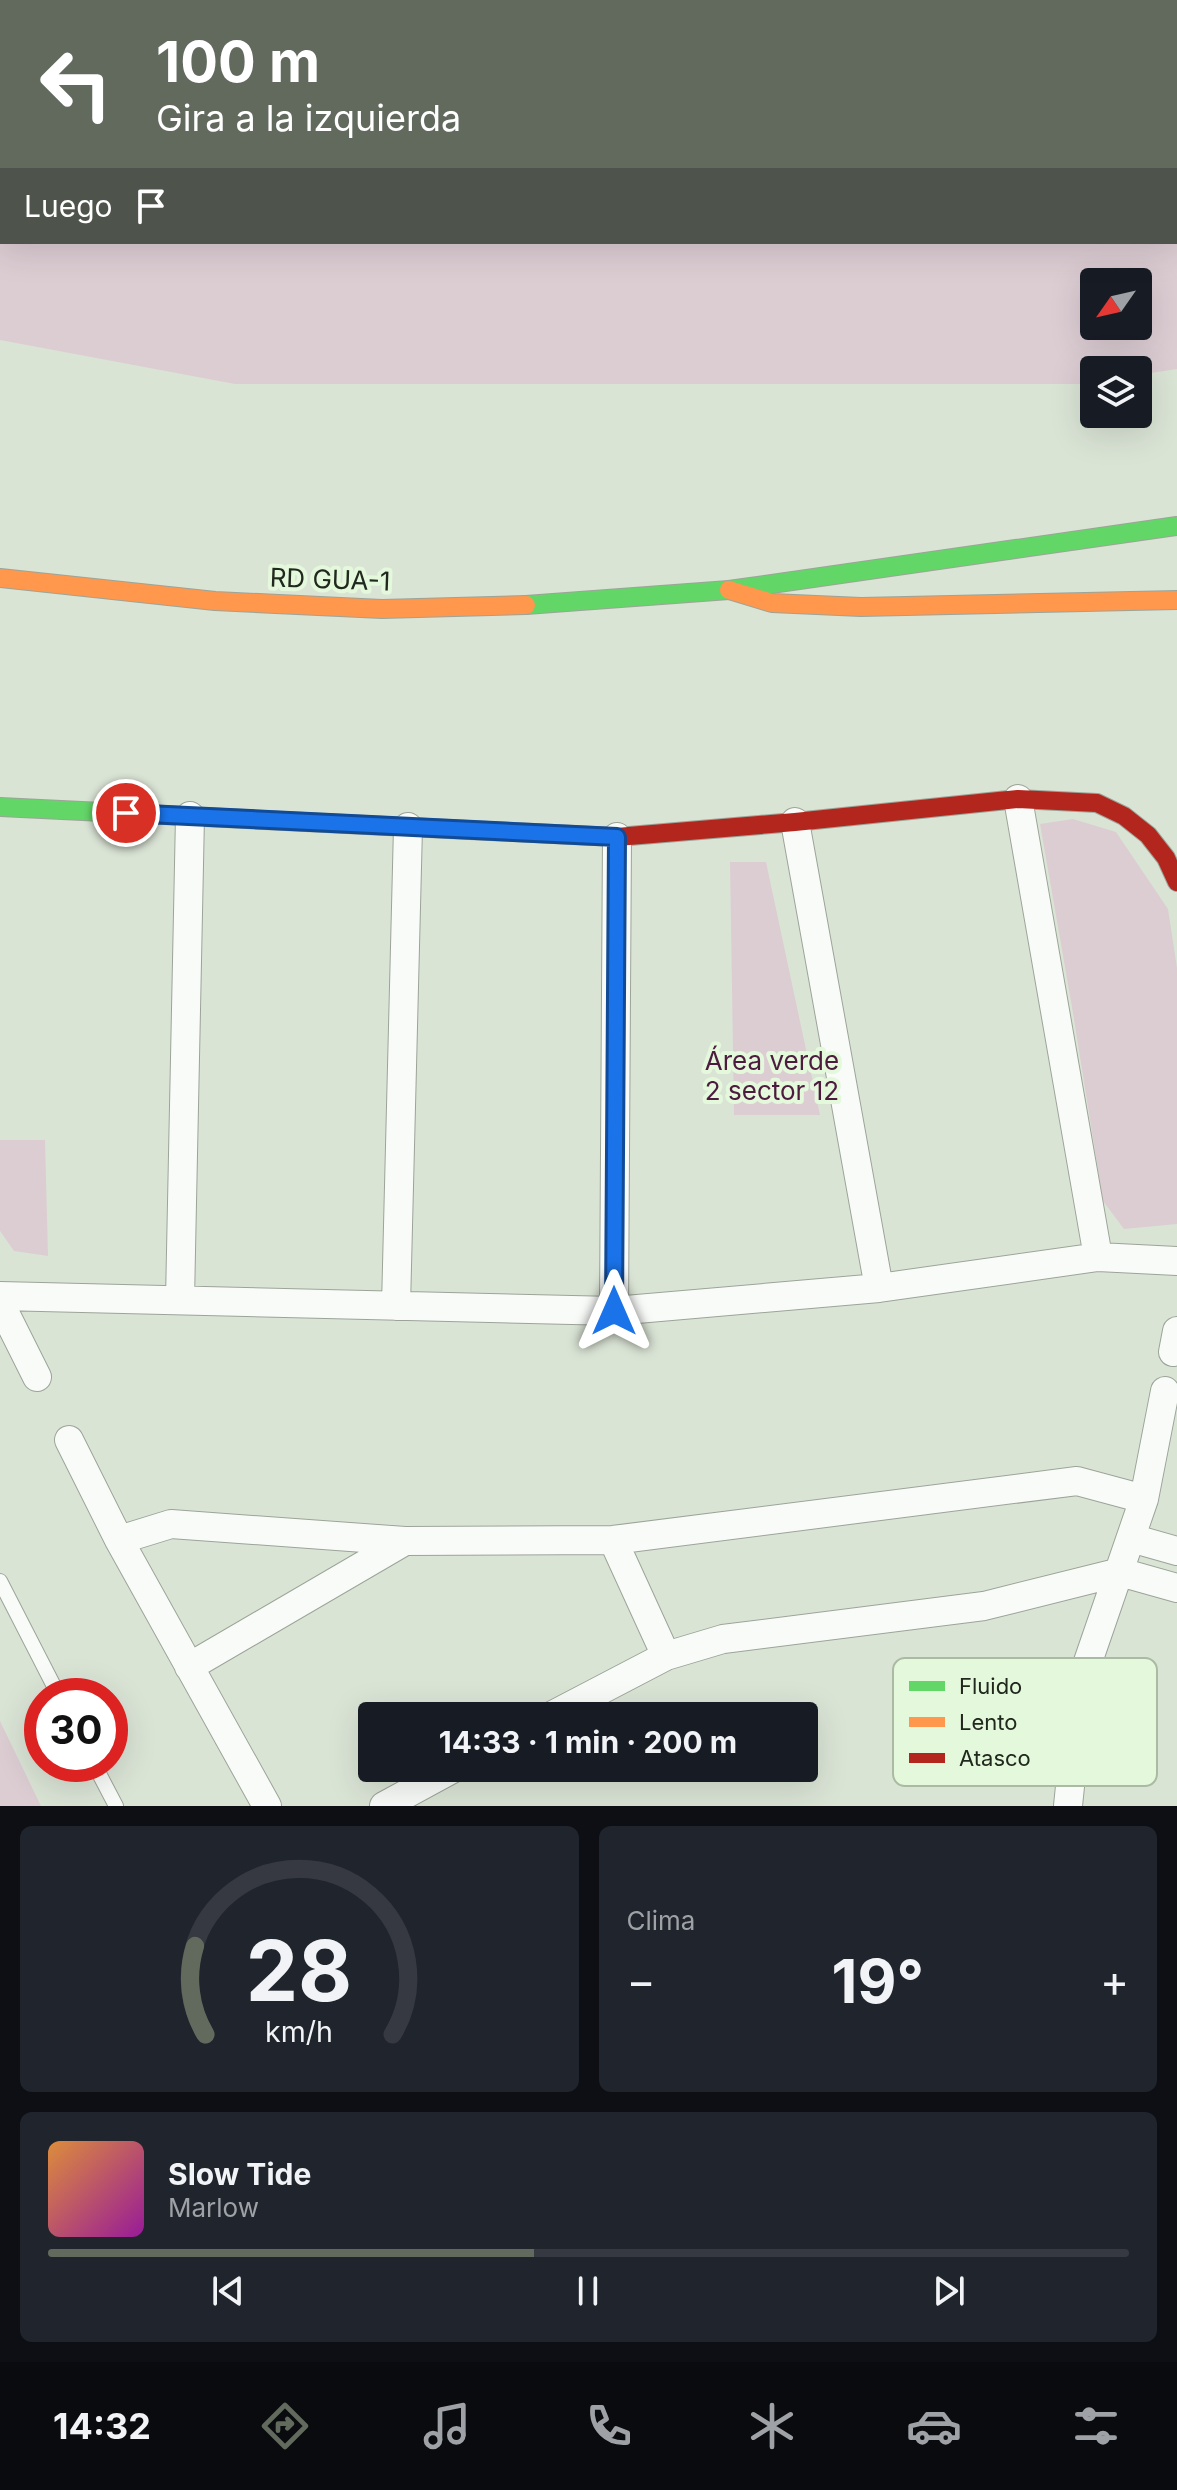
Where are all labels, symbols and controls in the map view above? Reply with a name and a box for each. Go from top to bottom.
text: 100 m [156,28,320,96]
icon: left [24,32,128,136]
text: Gira a la izquierda [156,96,461,140]
icon: arrive [129,184,173,228]
text: Luego [24,188,113,224]
north arrow [1080,268,1152,340]
map controls [1080,268,1152,428]
button: layers [1080,356,1152,428]
street label: RD GUA-1 [269,561,391,597]
pin [92,779,160,847]
icon: arrive [104,791,148,835]
park label: Área verde 2 sector 12 [705,1045,839,1106]
position arrow [572,1269,656,1353]
legend [893,1658,1157,1786]
text: Fluido [959,1673,1022,1699]
speed limit sign: 30 [24,1678,128,1782]
text: Lento [959,1709,1017,1735]
text: 14:33 · 1 min · 200 m [439,1724,737,1760]
text: Atasco [959,1745,1031,1771]
text: Clima [627,1905,695,1936]
text: 28 [246,1920,353,2021]
text: 19° [832,1945,924,2017]
text: − [627,1954,656,2008]
text: + [1100,1954,1129,2008]
text: km/h [265,2014,333,2049]
text: Slow Tide [168,2156,311,2192]
text: Marlow [168,2192,259,2223]
icon: previous [206,2269,250,2313]
icon: pause [566,2269,610,2313]
icon: next [927,2269,971,2313]
icon: directions [257,2398,313,2454]
icon: music [419,2398,475,2454]
icon: phone [581,2398,637,2454]
icon: climate [744,2398,800,2454]
icon: car [906,2398,962,2454]
icon: filters [1068,2398,1124,2454]
text: 14:32 [53,2404,151,2448]

